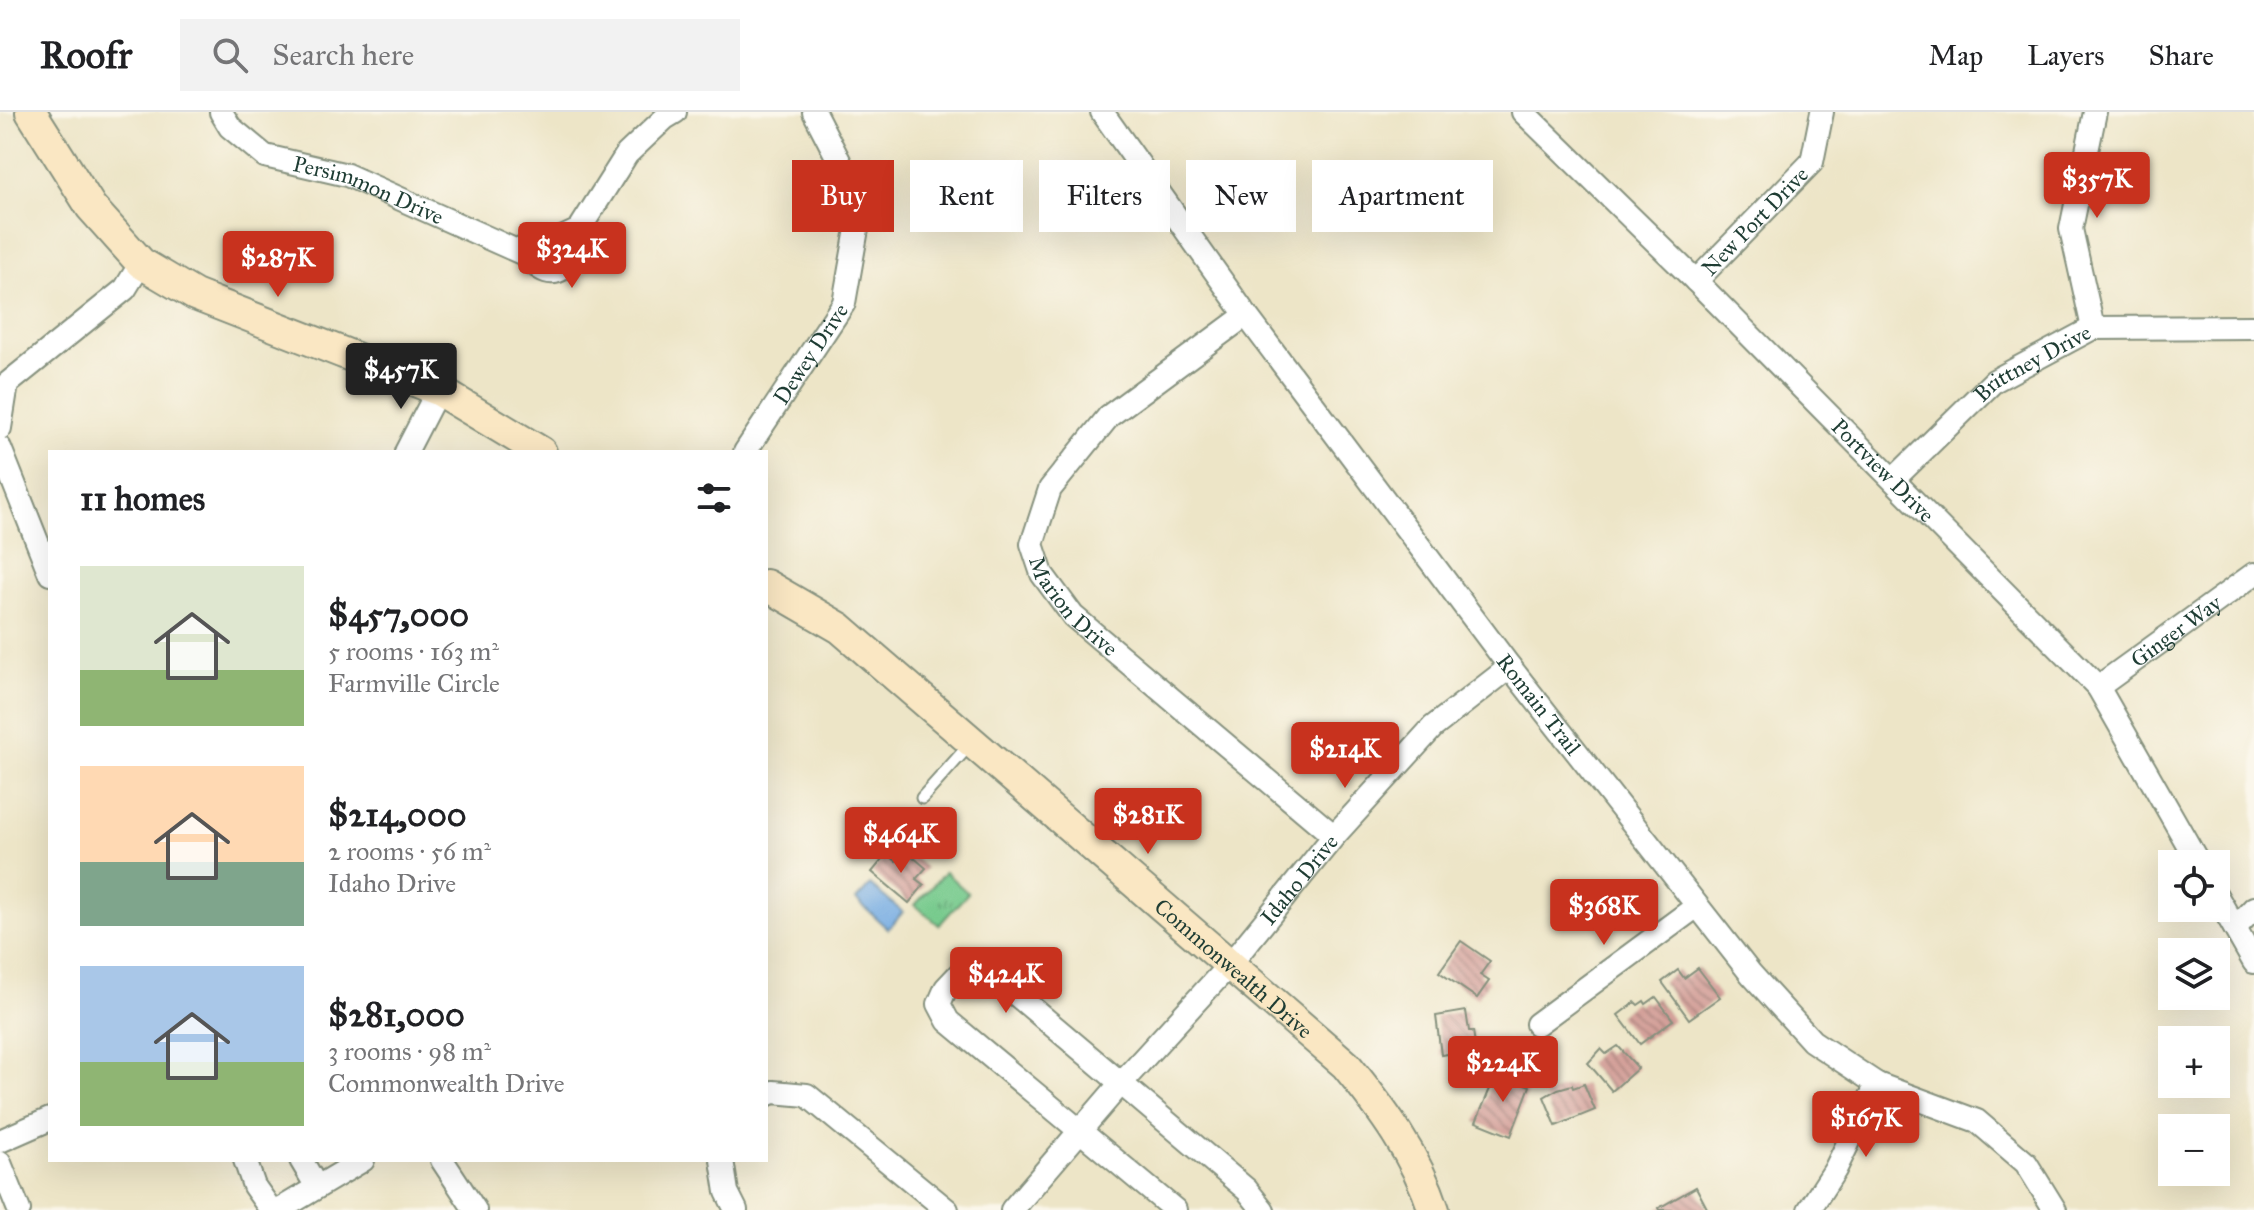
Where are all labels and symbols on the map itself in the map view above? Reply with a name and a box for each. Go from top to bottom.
street label: Persimmon Drive [291,149,448,230]
pin: $357K [2041,152,2153,220]
street label: New Port Drive [1696,161,1814,281]
pin: $324K [516,222,628,290]
pin: $287K [222,231,334,299]
street label: Dewey Drive [767,298,854,409]
street label: Brittney Drive [1968,318,2095,407]
pin: $457K [345,343,457,411]
street label: Portview Drive [1826,413,1940,528]
street label: Marion Drive [1023,553,1124,662]
street label: Ginger Way [2125,588,2227,673]
street label: Romain Trail [1491,648,1587,760]
pin: $214K [1289,722,1401,790]
pin: $281K [1092,788,1204,856]
pin: $464K [845,807,957,875]
street label: Idaho Drive [1254,829,1344,930]
pin: $368K [1548,879,1660,947]
street label: Commonwealth Drive [1149,892,1318,1044]
pin: $424K [950,947,1062,1015]
pin: $224K [1447,1036,1559,1104]
pin: $167K [1810,1091,1922,1159]

